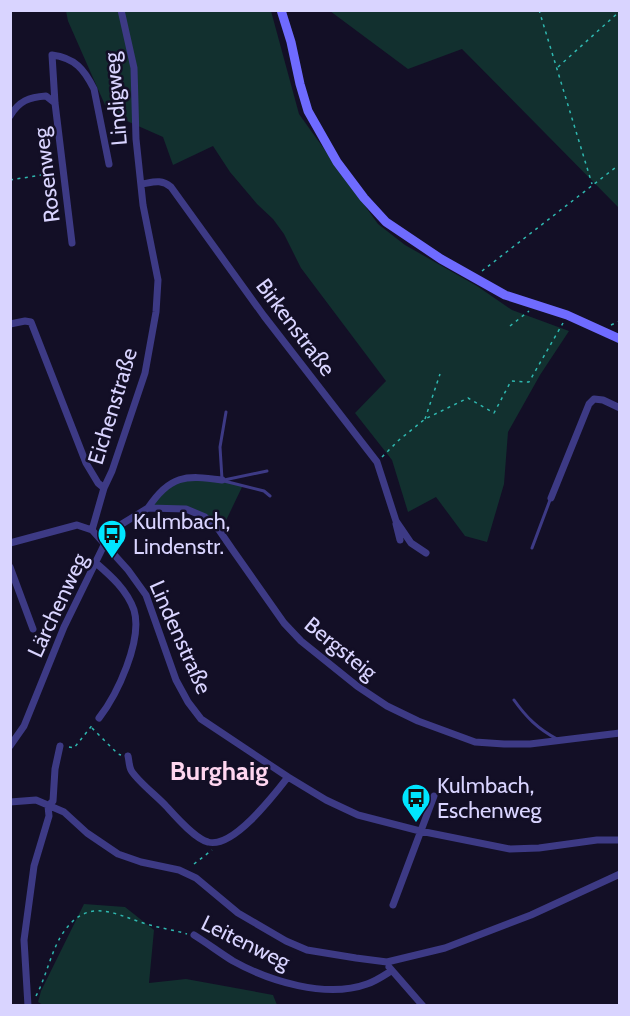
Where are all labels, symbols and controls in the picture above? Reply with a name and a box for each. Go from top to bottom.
street label: Lindigweg [98,50,133,147]
street label: Rosenweg [27,125,66,224]
street label: Birkenstraße [250,273,341,381]
street label: Eichenstraße [82,345,143,468]
place label: Kulmbach, Lindenstr. [133,508,230,560]
bus stop icon: Kulmbach, Lindenstr. [96,518,128,560]
street label: Lärchenweg [22,548,94,661]
street label: Lindenstraße [144,576,218,698]
street label: Bergsteig [299,611,383,686]
district label: Burghaig [170,755,268,787]
place label: Kulmbach, Eschenweg [437,772,543,824]
bus stop icon: Kulmbach, Eschenweg [400,782,432,824]
street label: Leitenweg [197,909,296,976]

